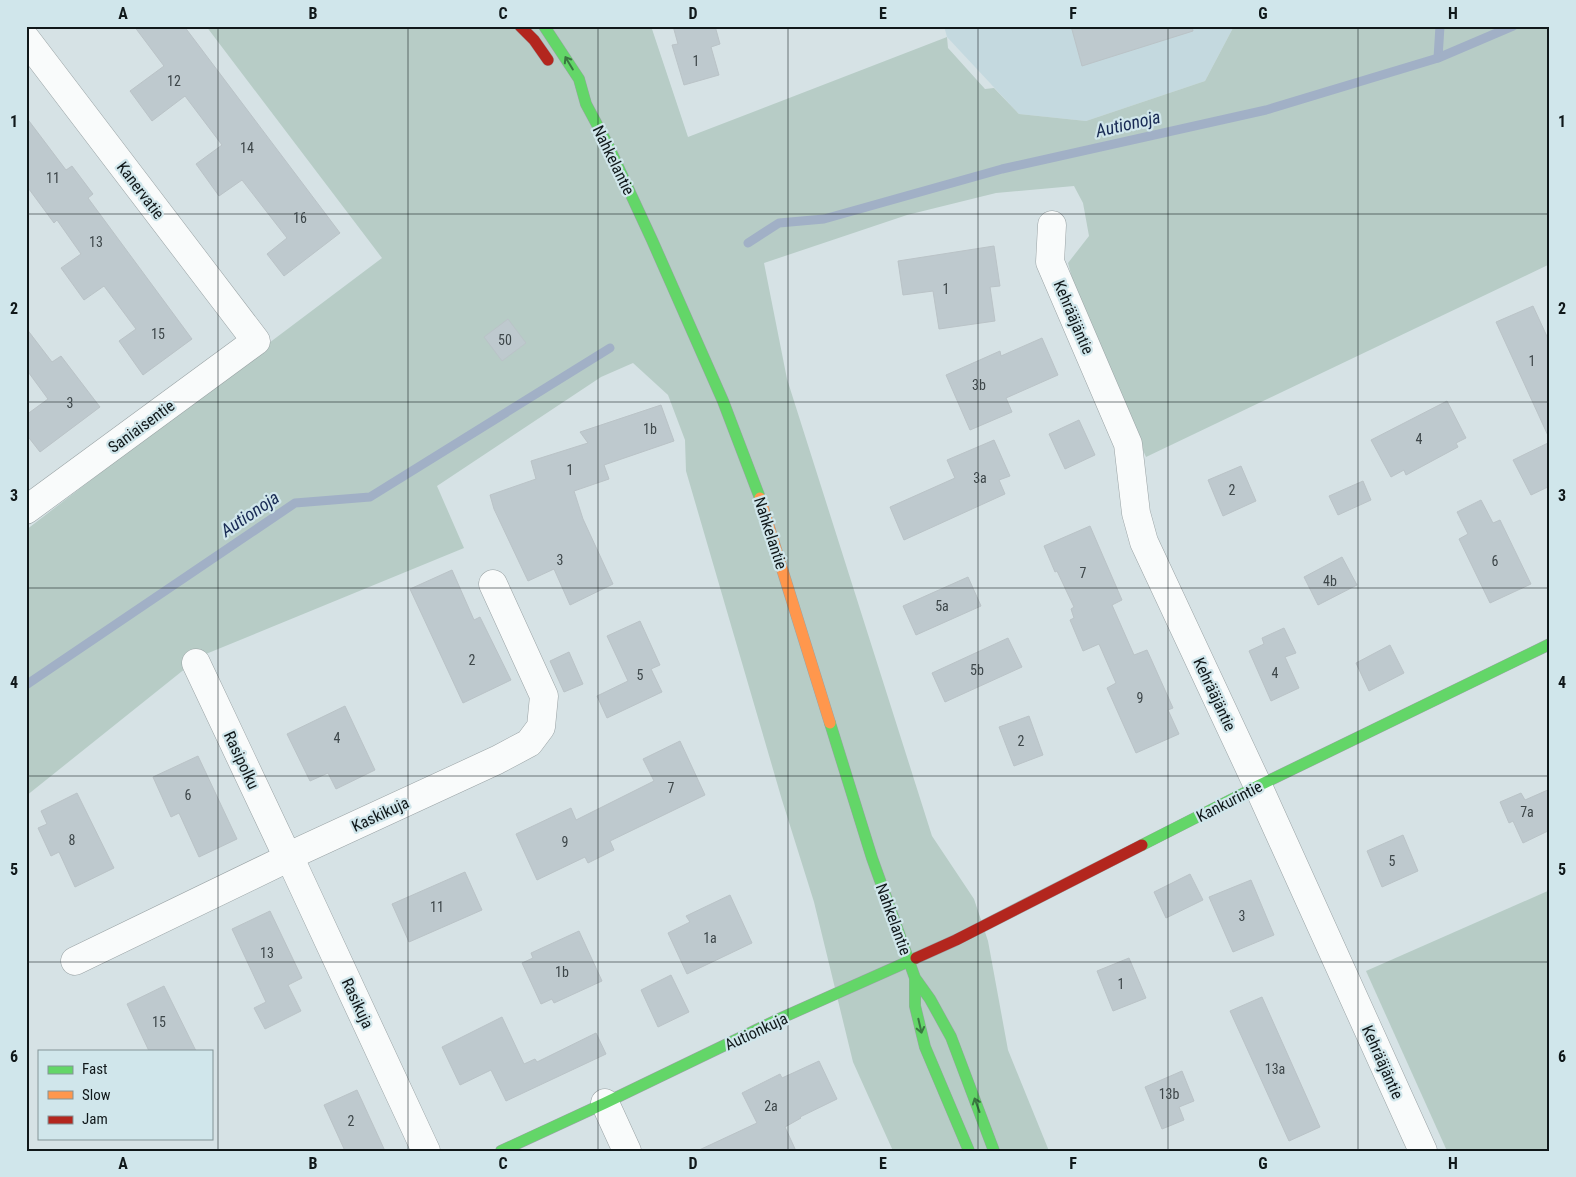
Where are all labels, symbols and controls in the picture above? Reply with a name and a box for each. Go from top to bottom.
text: A [118,4,128,23]
text: B [309,4,318,23]
text: C [498,4,508,23]
text: D [688,4,698,23]
text: E [879,4,887,23]
text: F [1069,4,1077,23]
text: G [1258,4,1268,23]
text: H [1448,4,1458,23]
house number: 1 [693,53,699,69]
one-way arrow [564,57,574,71]
house number: 12 [167,73,181,89]
water label: Autionoja [1092,106,1162,141]
text: 1 [10,112,18,131]
text: 1 [1558,112,1566,131]
street label: Nahkelantie [589,122,638,198]
house number: 14 [240,140,254,156]
street label: Kanervatie [113,158,168,223]
house number: 11 [46,170,60,186]
house number: 16 [293,210,307,226]
house number: 13 [89,234,103,250]
street label: Kehrääjäntie [1049,277,1098,357]
house number: 1 [943,281,949,297]
text: 2 [10,299,18,318]
text: 2 [1558,299,1566,318]
house number: 15 [151,326,165,342]
house number: 50 [498,332,512,348]
house number: 1 [1529,353,1535,369]
house number: 3b [972,377,986,393]
house number: 3 [67,395,73,411]
street label: Saniaisentie [104,396,178,457]
house number: 1b [643,421,657,437]
house number: 4 [1416,431,1423,447]
house number: 1 [567,462,573,478]
house number: 3a [973,470,987,486]
house number: 2 [1229,482,1236,498]
text: 3 [10,486,18,505]
water label: Autionoja [216,486,283,541]
text: 3 [1558,486,1566,505]
street label: Nahkelantie [750,495,791,572]
house number: 3 [557,552,563,568]
house number: 6 [1492,553,1499,569]
house number: 7 [1080,565,1087,581]
house number: 4b [1323,573,1337,589]
house number: 5a [935,598,949,614]
house number: 2 [469,652,476,668]
street label: Kehrääjäntie [1189,655,1240,734]
house number: 5b [970,662,984,678]
house number: 4 [1272,665,1279,681]
house number: 5 [637,667,644,683]
text: 4 [10,673,18,692]
text: 4 [1558,673,1566,692]
house number: 9 [1137,690,1143,706]
street label: Rasipolku [220,728,263,792]
house number: 4 [334,730,341,746]
house number: 2 [1018,733,1025,749]
street label: Kankurintie [1193,777,1265,826]
house number: 7 [668,780,675,796]
house number: 6 [185,787,192,803]
street label: Kaskikuja [349,793,412,836]
house number: 7a [1520,804,1534,820]
house number: 8 [69,832,76,848]
house number: 9 [562,834,568,850]
house number: 5 [1389,853,1396,869]
text: 5 [10,860,18,879]
text: 5 [1558,860,1566,879]
street label: Nahkelantie [872,881,915,958]
house number: 11 [430,899,444,915]
house number: 3 [1239,908,1245,924]
house number: 1a [703,930,717,946]
house number: 13 [260,945,274,961]
house number: 1b [555,964,569,980]
street label: Rasikuja [338,975,377,1031]
house number: 1 [1118,976,1124,992]
street label: Autionkuja [722,1009,791,1054]
house number: 15 [152,1014,166,1030]
one-way arrow [916,1018,925,1034]
street label: Kehrääjäntie [1358,1022,1407,1102]
text: 6 [10,1047,18,1066]
text: 6 [1558,1047,1566,1066]
legend [38,1050,212,1140]
text: Fast [82,1060,107,1078]
house number: 13a [1265,1061,1285,1077]
text: Slow [82,1086,111,1104]
house number: 13b [1159,1086,1179,1102]
house number: 2a [764,1098,778,1114]
one-way arrow [972,1098,981,1113]
text: Jam [82,1110,108,1128]
house number: 2 [348,1113,355,1129]
text: A [118,1154,128,1173]
text: B [309,1154,318,1173]
text: C [498,1154,508,1173]
text: D [688,1154,698,1173]
text: E [879,1154,887,1173]
text: F [1069,1154,1077,1173]
text: G [1258,1154,1268,1173]
text: H [1448,1154,1458,1173]

